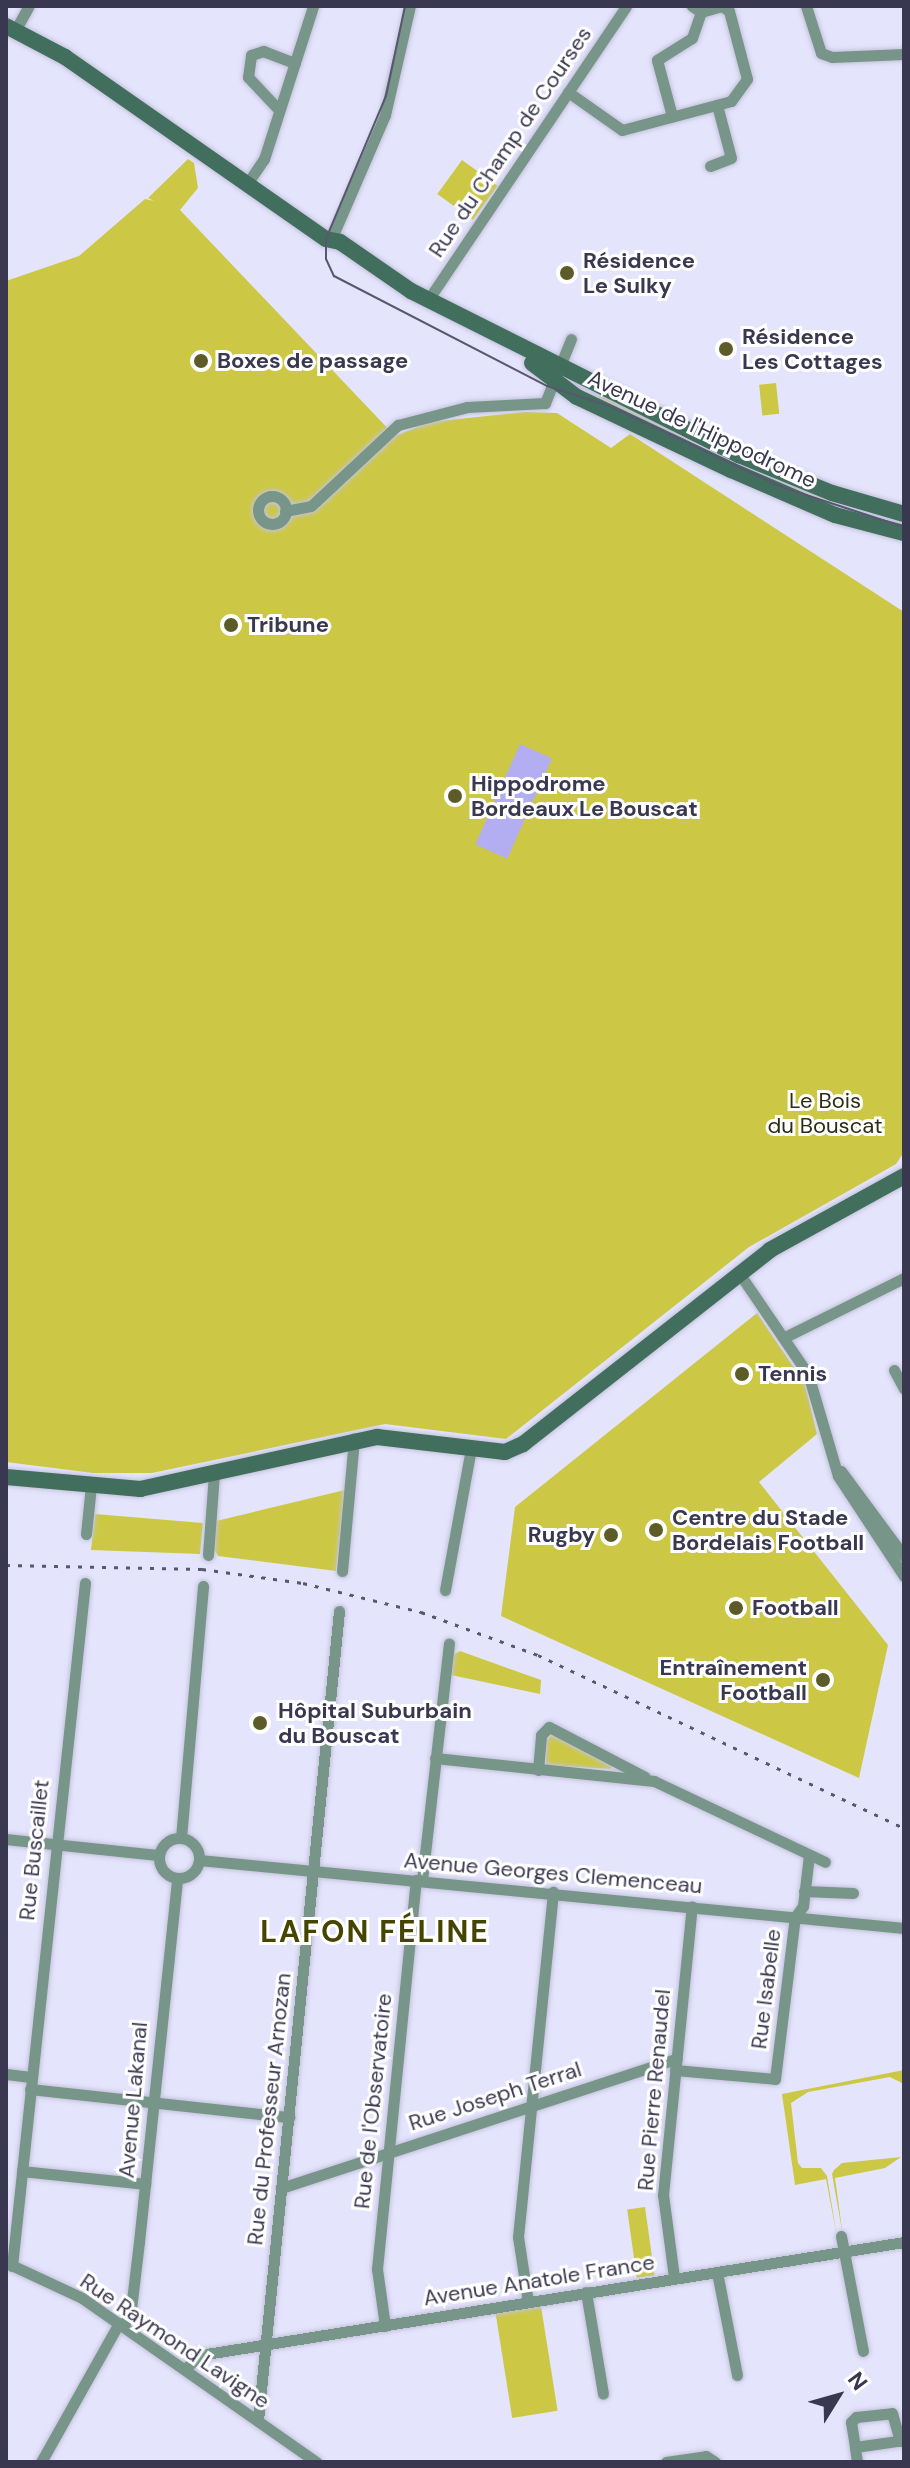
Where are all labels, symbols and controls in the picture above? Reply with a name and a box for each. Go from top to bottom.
street label: Rue du Champ de Courses [423,22,597,262]
place label: Résidence Le Sulky [583,247,695,298]
marker: Résidence Le Sulky [558,264,576,282]
place label: Résidence Les Cottages [742,323,883,374]
marker: Résidence Les Cottages [717,340,735,358]
place label: Boxes de passage [217,348,408,374]
marker: Boxes de passage [192,352,210,370]
street label: Avenue de l'Hippodrome [584,364,820,494]
place label: Tribune [247,612,329,638]
marker: Tribune [222,616,240,634]
place label: Hippodrome Bordeaux Le Bouscat [471,770,698,822]
marker: Hippodrome Bordeaux Le Bouscat [446,787,464,805]
park label: Le Bois du Bouscat [767,1087,883,1138]
place label: Tennis [758,1361,827,1387]
marker: Tennis [733,1365,751,1383]
place label: Centre du Stade Bordelais Football [672,1504,864,1556]
marker: Centre du Stade Bordelais Football [647,1521,665,1539]
place label: Rugby [528,1522,595,1548]
marker: Rugby [602,1526,620,1544]
place label: Football [752,1595,839,1621]
marker: Football [727,1599,745,1617]
place label: Entraînement Football [659,1654,807,1706]
marker: Entraînement Football [814,1671,832,1689]
place label: Hôpital Suburbain du Bouscat [278,1697,472,1748]
marker: Hôpital Suburbain du Bouscat [249,1712,271,1734]
street label: Rue Buscaillet [13,1778,55,1922]
street label: Avenue Georges Clemenceau [403,1847,703,1899]
district label: LAFON FÉLINE [260,1914,490,1950]
street label: Rue Isabelle [746,1927,786,2051]
street label: Rue du Professeur Arnozan [242,1972,296,2246]
street label: Rue Pierre Renaudel [632,1988,676,2192]
street label: Rue de l'Observatoire [349,1992,397,2210]
street label: Avenue Lakanal [113,2021,153,2179]
street label: Rue Joseph Terral [405,2056,585,2136]
street label: Avenue Anatole France [422,2249,656,2311]
street label: Rue Raymond Lavigne [75,2268,275,2414]
north arrow [798,2356,878,2436]
text: N [841,2366,874,2396]

